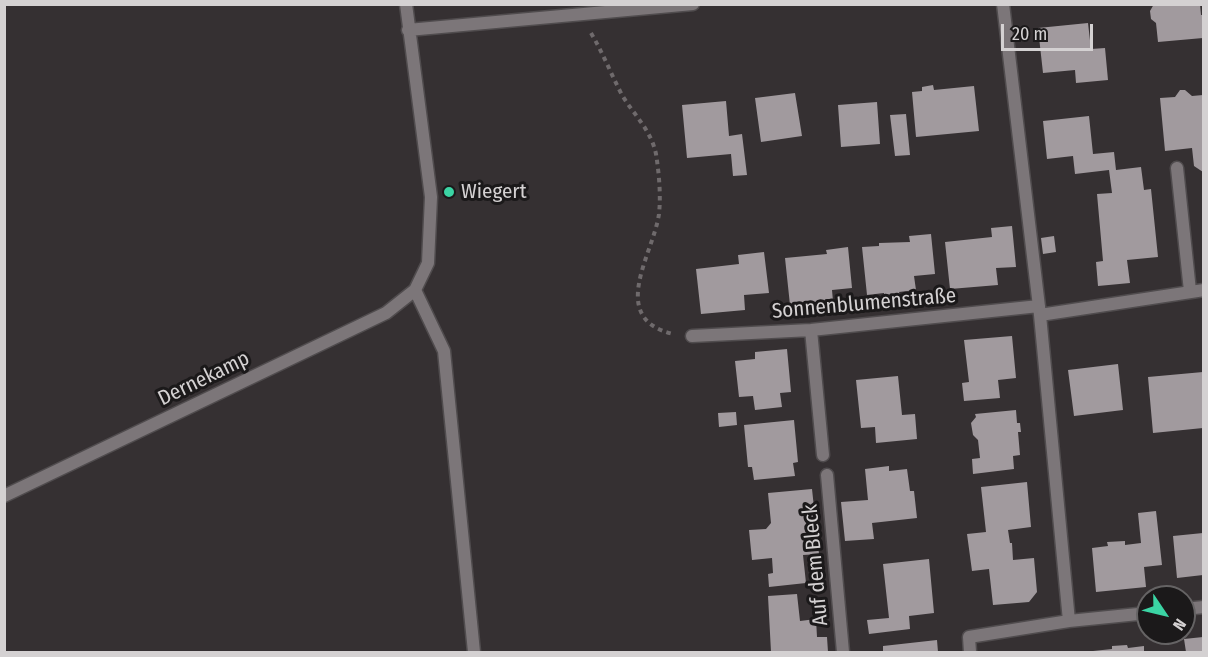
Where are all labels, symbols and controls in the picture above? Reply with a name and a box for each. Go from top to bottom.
scale bar [1004,12,1096,50]
text: 20 m [1012,23,1047,45]
place label: Wiegert [461,179,526,205]
marker: Wiegert [442,185,456,199]
street label: Sonnenblumenstraße [771,283,957,325]
street label: Dernekamp [154,346,254,412]
street label: Auf dem Bleck [798,503,834,627]
north arrow [1136,585,1196,645]
text: N [1169,615,1190,634]

